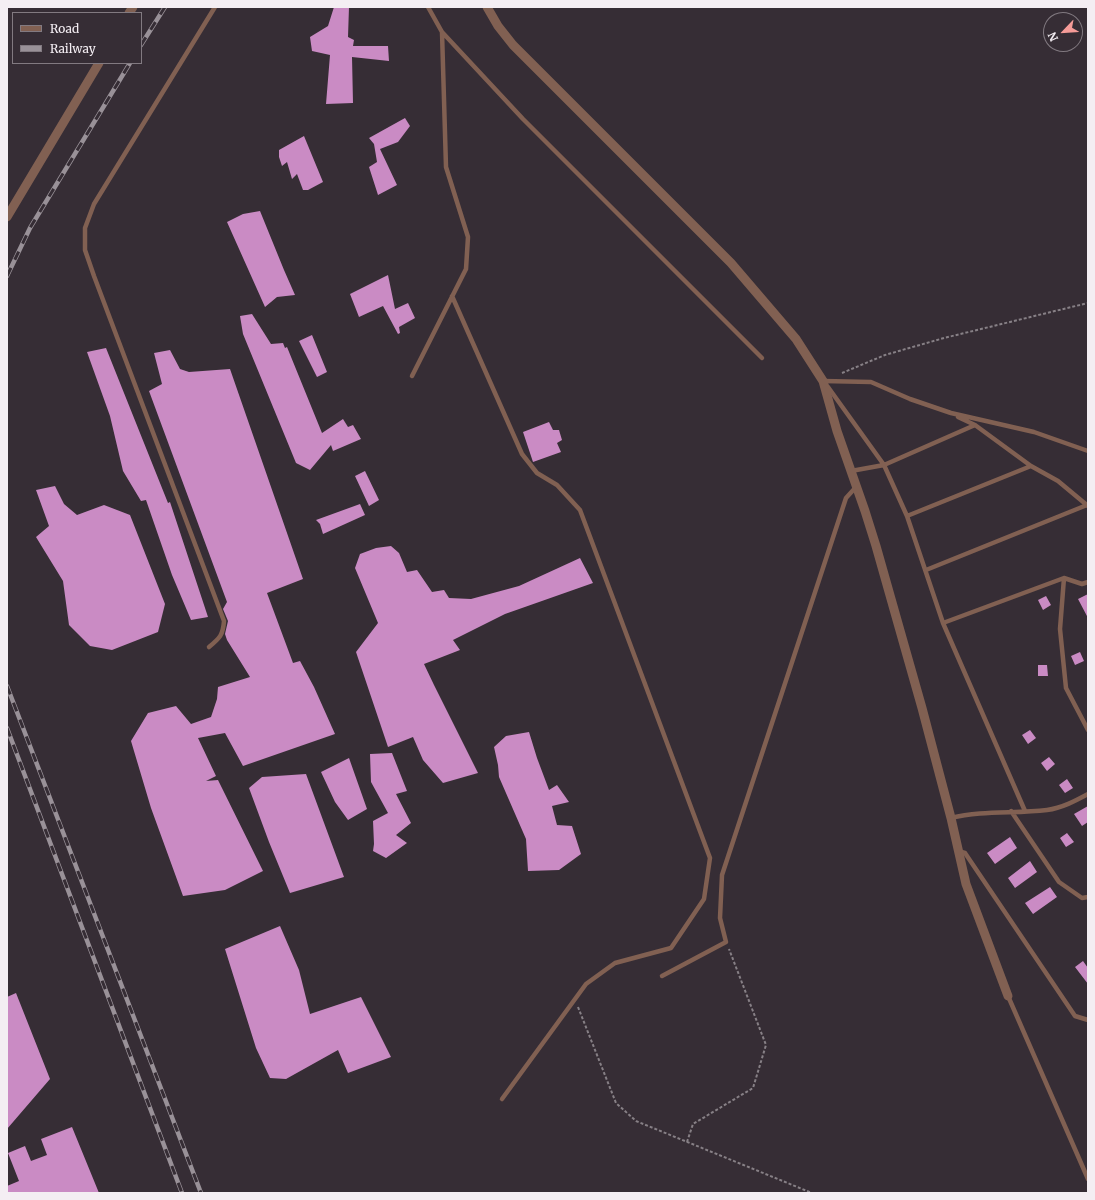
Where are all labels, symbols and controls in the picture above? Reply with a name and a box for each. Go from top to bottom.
legend [12,12,142,64]
north arrow [1043,12,1083,52]
text: Road [50,21,79,36]
text: N [1045,30,1061,44]
text: Railway [50,41,96,56]

